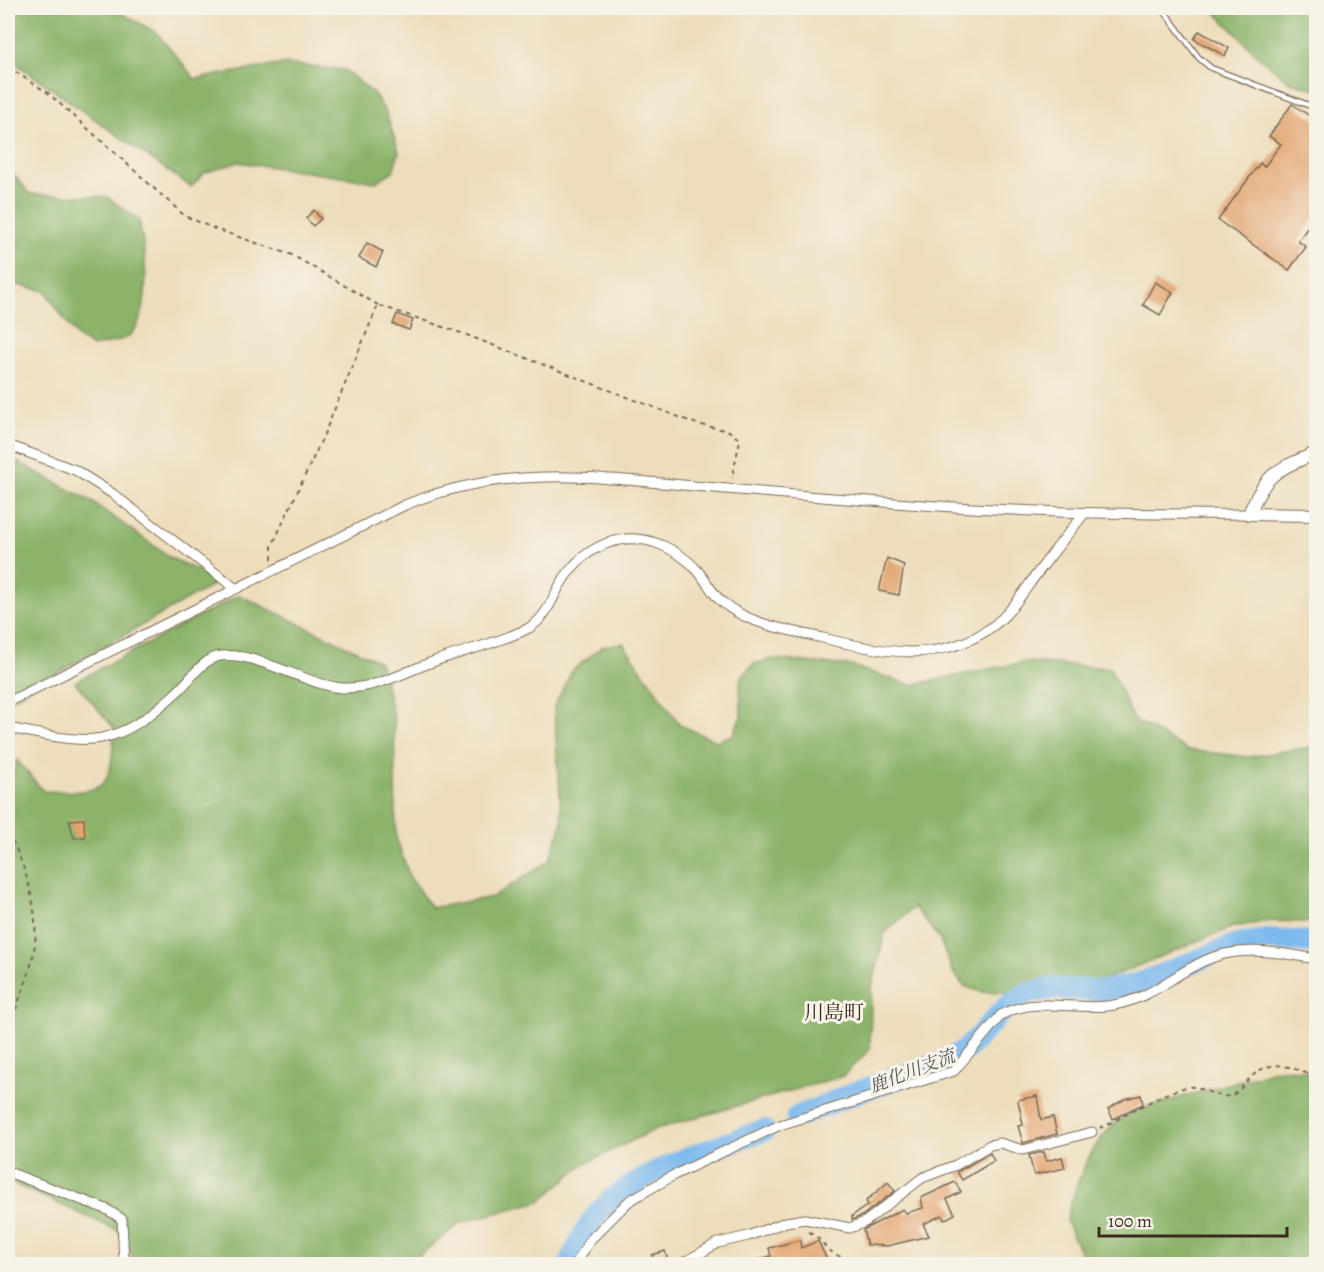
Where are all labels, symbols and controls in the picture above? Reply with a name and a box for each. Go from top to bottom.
district label: 川島町 [804,999,864,1026]
water label: 鹿化川支流 [866,1043,961,1098]
scale bar [1099,1200,1286,1238]
text: 100 m [1108,1209,1152,1233]

